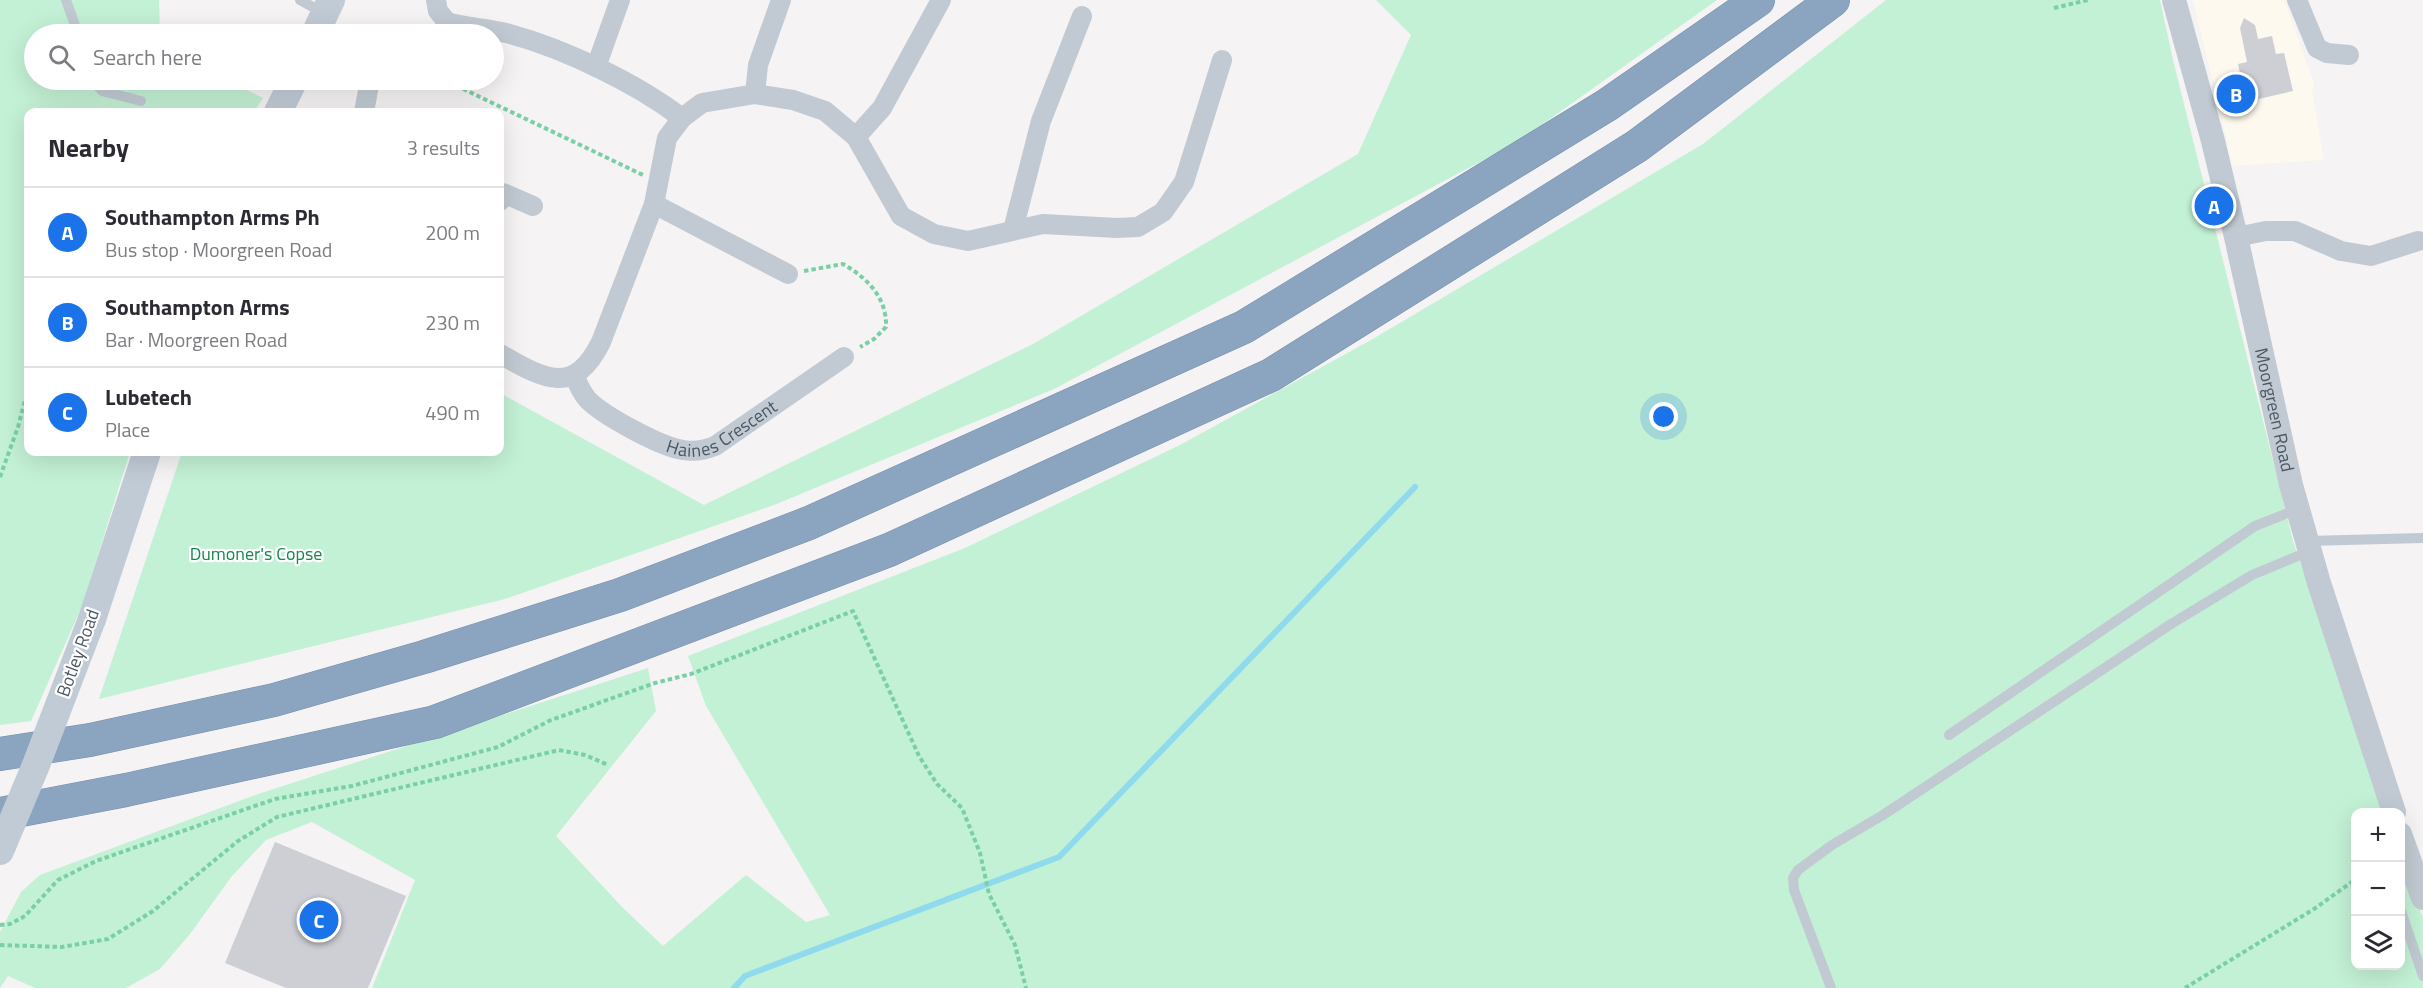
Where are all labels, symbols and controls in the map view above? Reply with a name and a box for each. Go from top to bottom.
search box [24,24,504,90]
text: Search here [93,40,202,74]
icon: search [45,41,78,74]
pin: B [2216,72,2256,116]
text: Nearby [48,128,129,167]
text: 3 results [407,132,480,163]
pin: A [2194,184,2234,228]
text: Southampton Arms Ph [105,200,320,234]
text: A [61,217,74,248]
text: 200 m [425,217,480,248]
text: Bus stop · Moorgreen Road [105,234,332,265]
text: Southampton Arms [105,290,290,324]
text: B [61,307,74,338]
text: 230 m [425,307,480,338]
text: Bar · Moorgreen Road [105,324,288,355]
street label: Moorgreen Road [2248,345,2302,474]
text: Lubetech [105,380,192,414]
street label: Haines Crescent [663,393,783,464]
text: C [62,397,73,428]
text: 490 m [425,397,480,428]
your location [1649,402,1678,431]
text: Place [105,414,150,445]
park label: Dumoner's Copse [190,540,322,567]
street label: Botley Road [49,605,106,700]
map controls [2351,808,2405,970]
button: + [2351,808,2405,862]
button: − [2351,862,2405,916]
pin: C [300,898,338,942]
button: layers [2351,916,2405,970]

